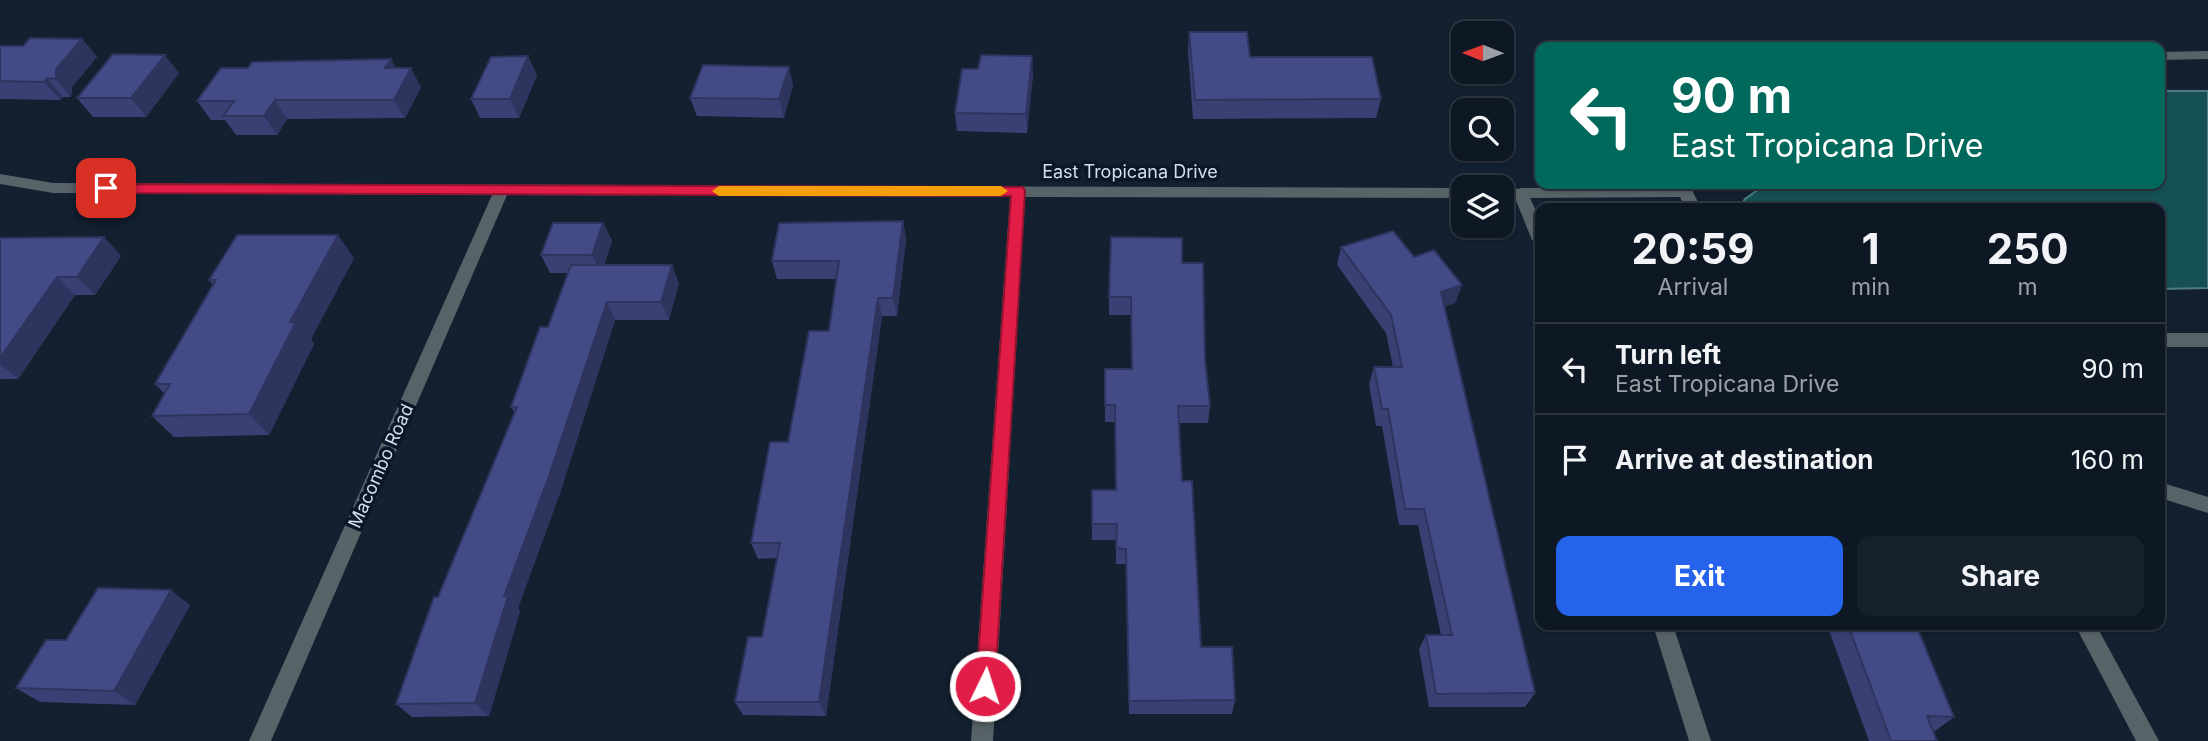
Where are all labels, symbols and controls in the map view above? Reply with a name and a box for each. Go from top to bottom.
north arrow [1451,21,1514,84]
map controls [1451,21,1514,238]
text: 90 m [1671,66,1792,125]
icon: left [1556,70,1647,161]
button: search [1451,98,1514,161]
text: East Tropicana Drive [1671,126,1983,165]
pin [76,158,136,218]
street label: East Tropicana Drive [1042,161,1218,182]
icon: arrive [87,169,125,207]
button: layers [1451,175,1514,238]
text: 20:59 [1632,223,1754,274]
text: 1 [1862,223,1880,274]
text: 250 [1987,223,2068,274]
text: Arrival [1658,273,1728,301]
text: min [1851,273,1890,301]
text: m [2018,273,2038,301]
text: Turn left [1615,339,1721,370]
icon: left [1556,350,1594,388]
text: 90 m [2081,353,2144,384]
text: East Tropicana Drive [1615,370,1839,398]
street label: Macombo Road [344,401,417,531]
icon: arrive [1556,441,1594,479]
text: Arrive at destination [1615,444,1874,475]
text: 160 m [2071,444,2144,475]
button: Exit [1556,536,1843,616]
button: Share [1857,536,2144,616]
position arrow [948,649,1022,723]

